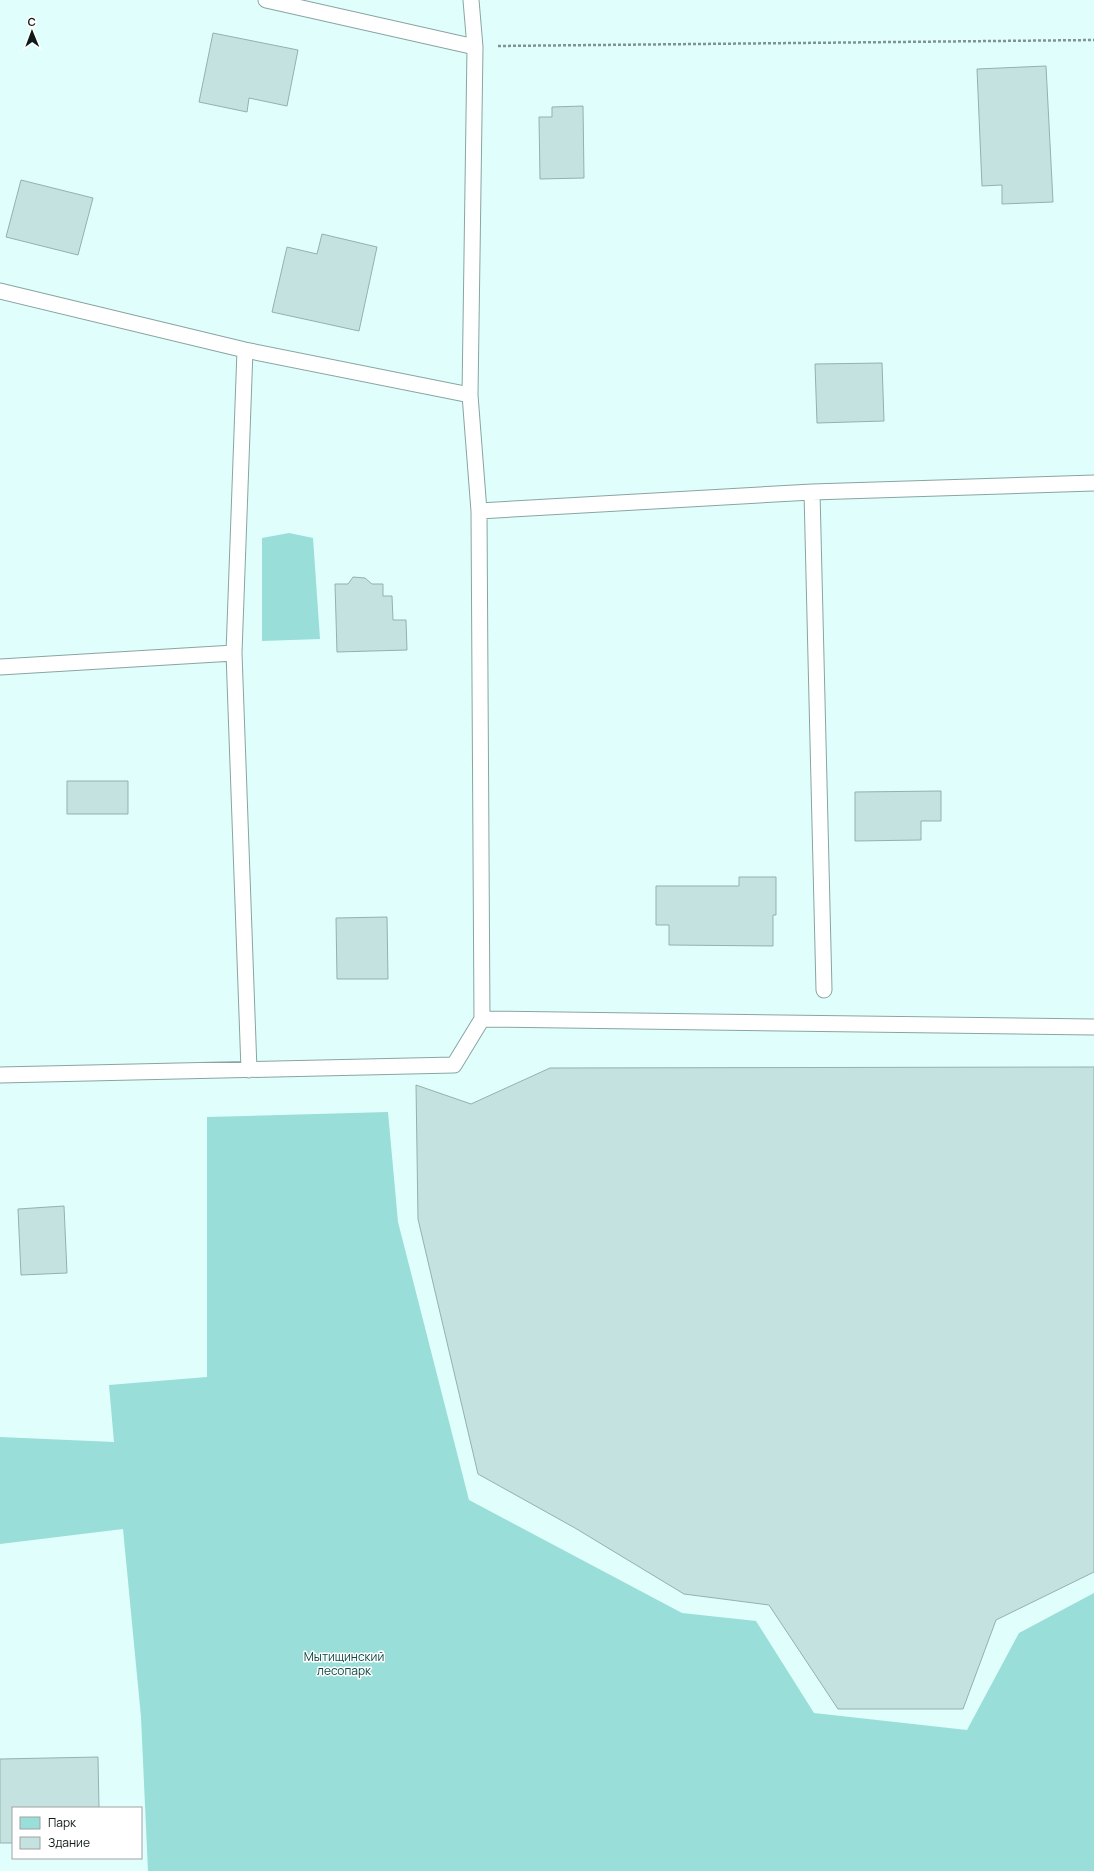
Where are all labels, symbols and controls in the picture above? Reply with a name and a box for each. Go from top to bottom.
north arrow [12,12,52,52]
text: С [28,14,36,29]
park label: Мытищинский лесопарк [304,1648,384,1679]
legend [12,1807,142,1859]
text: Парк [48,1814,77,1831]
text: Здание [48,1834,90,1851]

